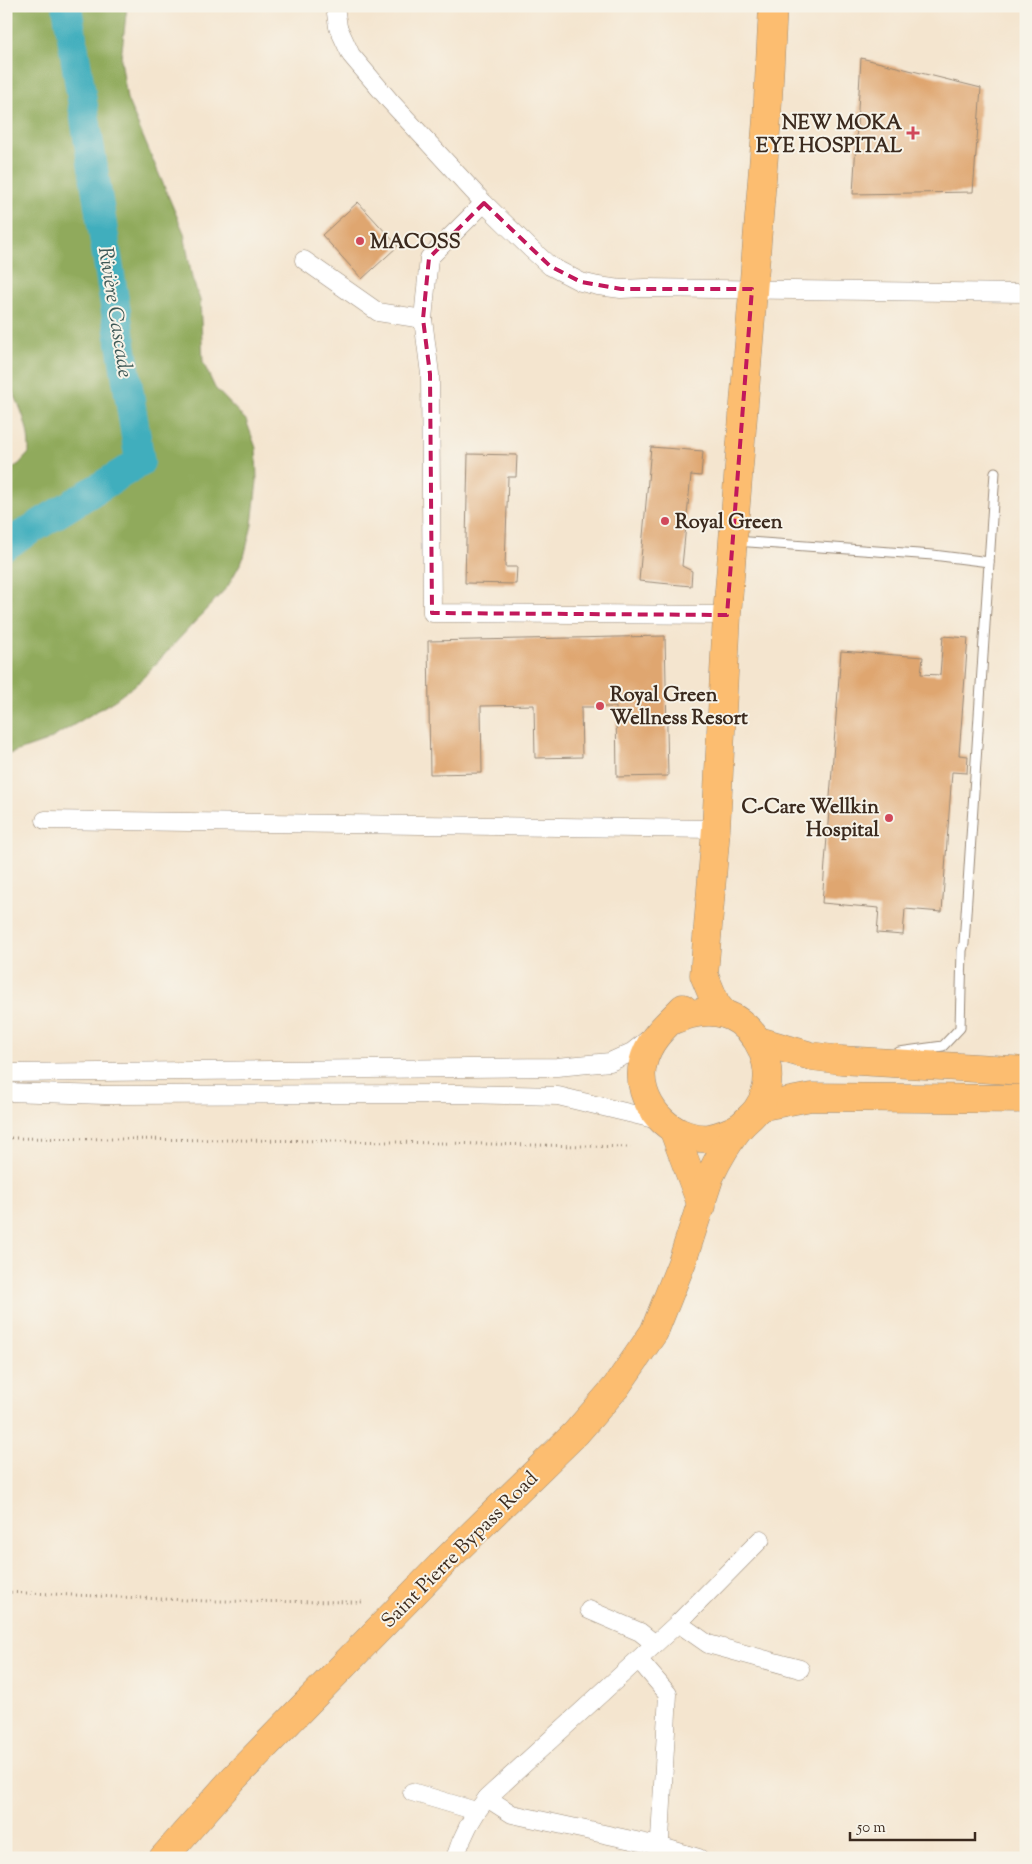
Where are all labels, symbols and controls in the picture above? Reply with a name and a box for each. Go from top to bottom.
place label: NEW MOKA EYE HOSPITAL [756,110,903,162]
marker: NEW MOKA EYE HOSPITAL [906,126,920,140]
place label: MACOSS [370,229,461,258]
marker: MACOSS [354,235,366,247]
water label: Rivière Cascade [89,245,139,380]
place label: Royal Green [675,509,783,538]
marker: Royal Green [659,515,671,527]
place label: Royal Green Wellness Resort [610,682,748,734]
marker: Royal Green Wellness Resort [594,700,606,712]
place label: C-Care Wellkin Hospital [742,794,879,846]
marker: C-Care Wellkin Hospital [883,812,895,824]
street label: Saint Pierre Bypass Road [376,1466,546,1636]
scale bar [850,1809,974,1841]
text: 50 m [856,1818,886,1839]

